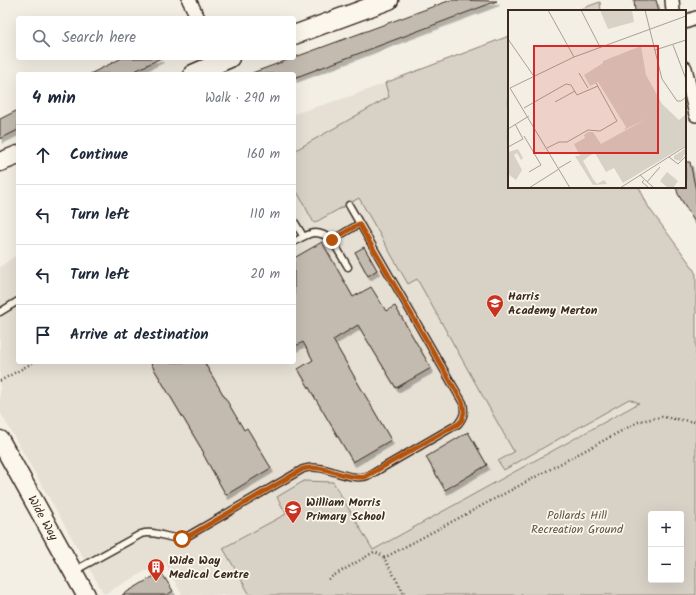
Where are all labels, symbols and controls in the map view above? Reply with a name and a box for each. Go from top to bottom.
inset map [508,10,686,188]
search box [16,16,296,60]
text: Search here [62,26,136,50]
icon: search [30,27,52,49]
text: 4 min [32,85,76,112]
text: Walk · 290 m [205,88,280,109]
text: Continue [70,143,128,167]
icon: ahead [32,144,54,166]
text: 160 m [247,144,280,165]
text: Turn left [70,203,130,227]
icon: left [32,204,54,226]
text: 110 m [250,204,280,225]
route end [323,231,341,249]
text: Turn left [70,263,130,287]
icon: left [32,264,54,286]
text: 20 m [250,264,280,285]
place label: Harris Academy Merton [508,287,598,320]
school or university icon: Harris Academy Merton [485,293,505,318]
text: Arrive at destination [70,323,209,347]
icon: arrive [32,324,54,346]
street label: Wide Way [23,492,63,544]
place label: William Morris Primary School [306,493,385,526]
school or university icon: William Morris Primary School [283,499,303,524]
park label: Pollards Hill Recreation Ground [531,506,624,539]
map controls [648,511,684,583]
button: + [648,511,684,547]
route start [173,530,191,548]
button: − [648,547,684,583]
place label: Wide Way Medical Centre [169,551,249,584]
building icon: Wide Way Medical Centre [146,557,166,582]

